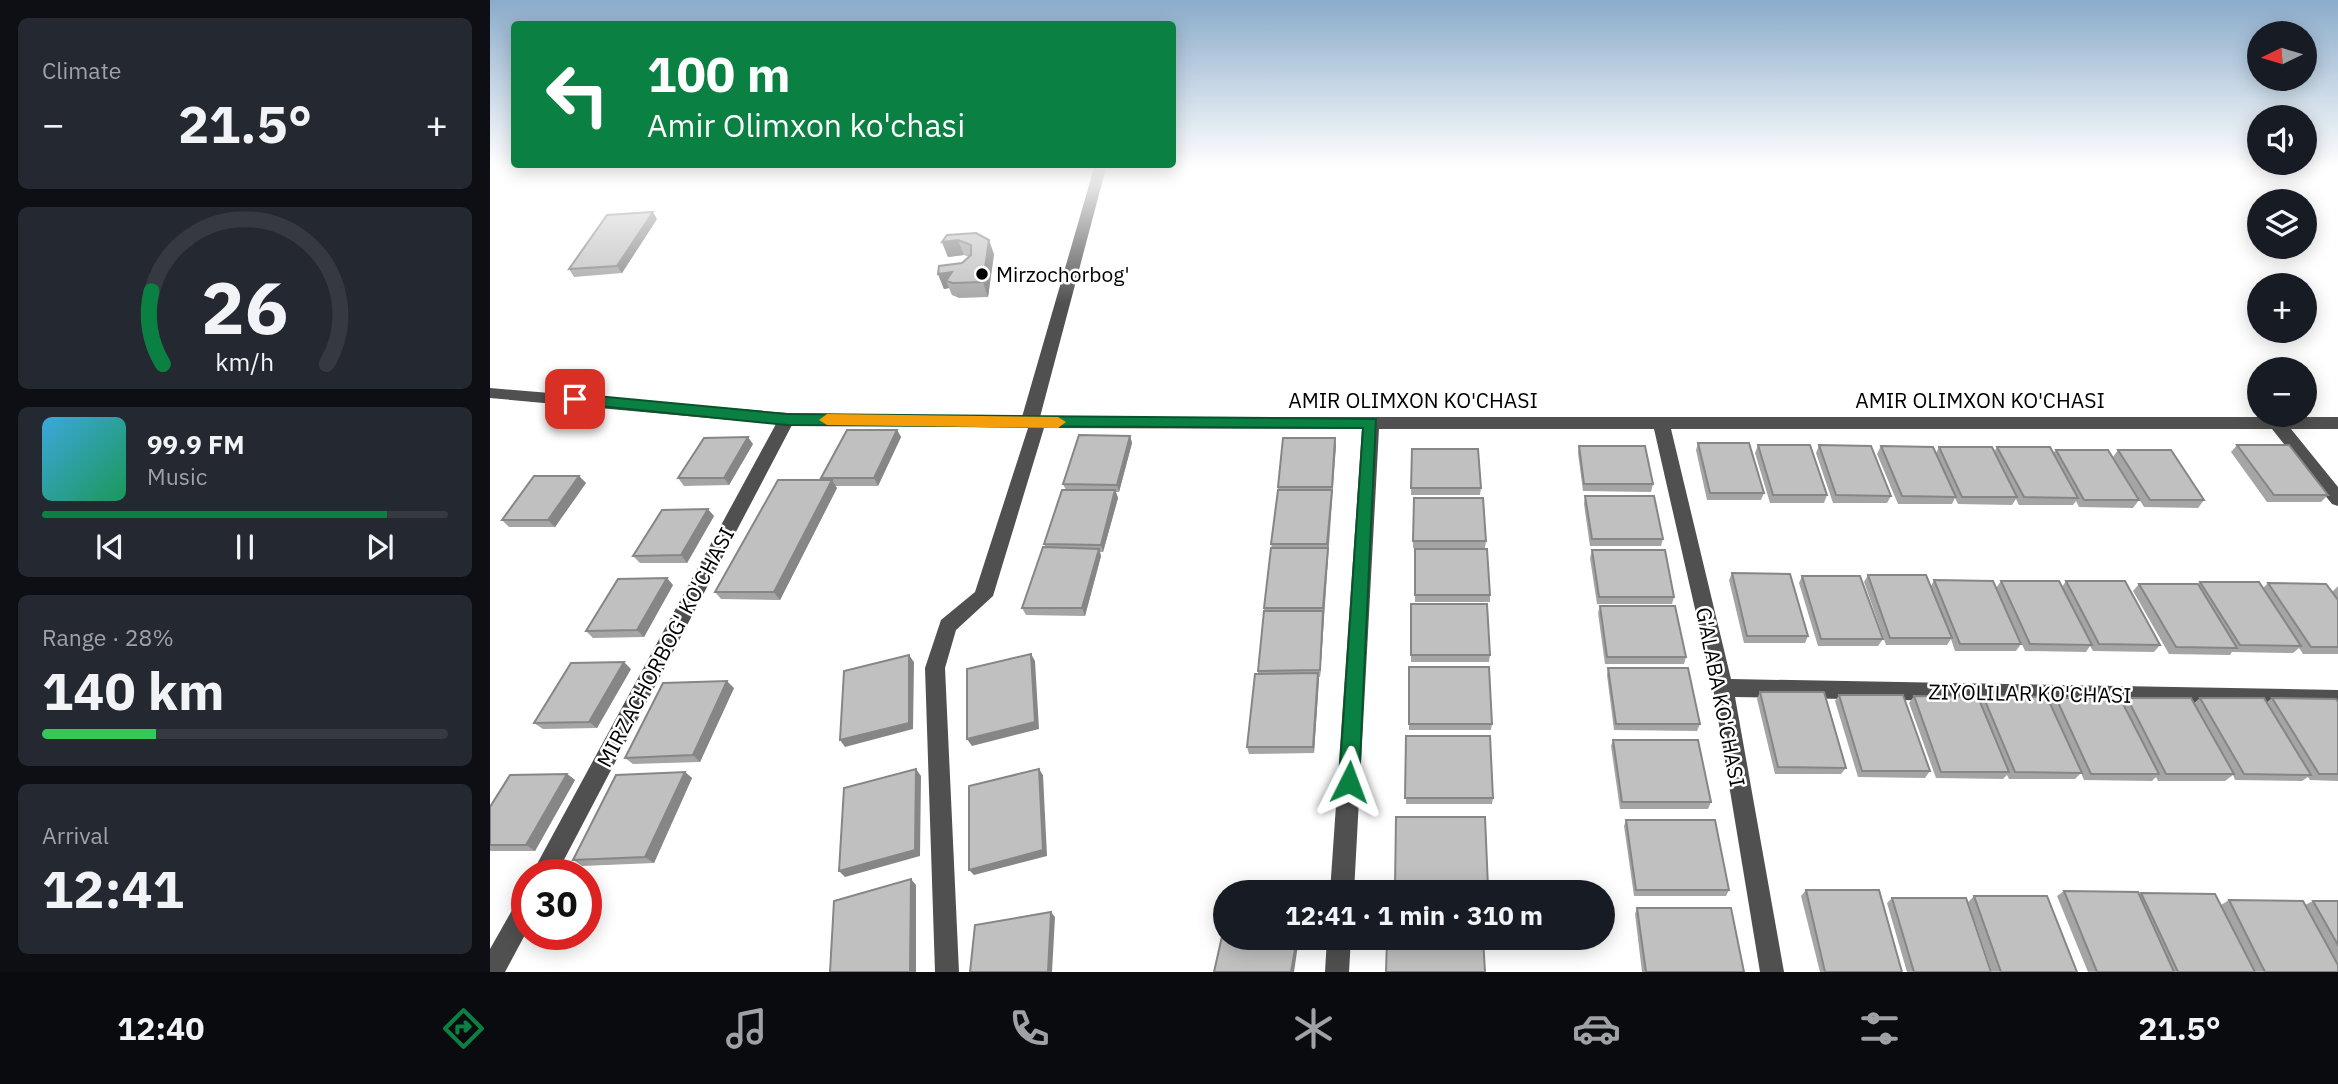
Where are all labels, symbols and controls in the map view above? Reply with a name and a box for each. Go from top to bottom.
north arrow [2247,21,2317,91]
map controls [2247,21,2317,427]
text: 100 m [647,42,791,105]
icon: left [532,49,623,140]
text: Climate [42,55,121,85]
text: 21.5° [178,90,312,157]
text: − [42,99,65,148]
text: + [425,99,448,148]
text: Amir Olimxon ko'chasi [647,104,965,146]
button: sound [2247,105,2317,175]
button: layers [2247,189,2317,259]
text: 26 [201,259,289,354]
place label: Mirzochorbog' [996,260,1129,288]
marker: Mirzochorbog' [974,266,990,282]
button: + [2247,273,2317,343]
text: km/h [216,344,274,377]
button: − [2247,357,2317,427]
pin [545,369,605,429]
icon: arrive [556,380,594,418]
street label: AMIR OLIMXON KO'CHASI [1288,386,1538,414]
street label: AMIR OLIMXON KO'CHASI [1855,386,2105,414]
text: 99.9 FM [147,427,245,461]
text: Music [147,461,207,491]
street label: MIRZACHORBOG' KO'CHASI [590,522,740,772]
icon: previous [91,528,129,566]
icon: pause [226,528,264,566]
icon: next [361,528,399,566]
street label: G'ALABA KO'CHASI [1690,605,1752,789]
text: Range · 28% [42,622,174,652]
text: 140 km [42,657,224,724]
street label: ZIYOLILAR KO'CHASI [1928,677,2132,709]
position arrow [1312,745,1386,819]
text: Arrival [42,820,109,850]
text: 12:41 [42,855,184,922]
speed limit sign: 30 [511,859,602,950]
text: 12:41 · 1 min · 310 m [1285,898,1543,932]
icon: directions [439,1004,488,1053]
icon: music [722,1004,771,1053]
icon: phone [1005,1004,1054,1053]
icon: climate [1289,1004,1338,1053]
icon: car [1572,1004,1621,1053]
icon: filters [1855,1004,1904,1053]
text: 12:40 [117,1007,205,1049]
text: 21.5° [2138,1007,2221,1049]

